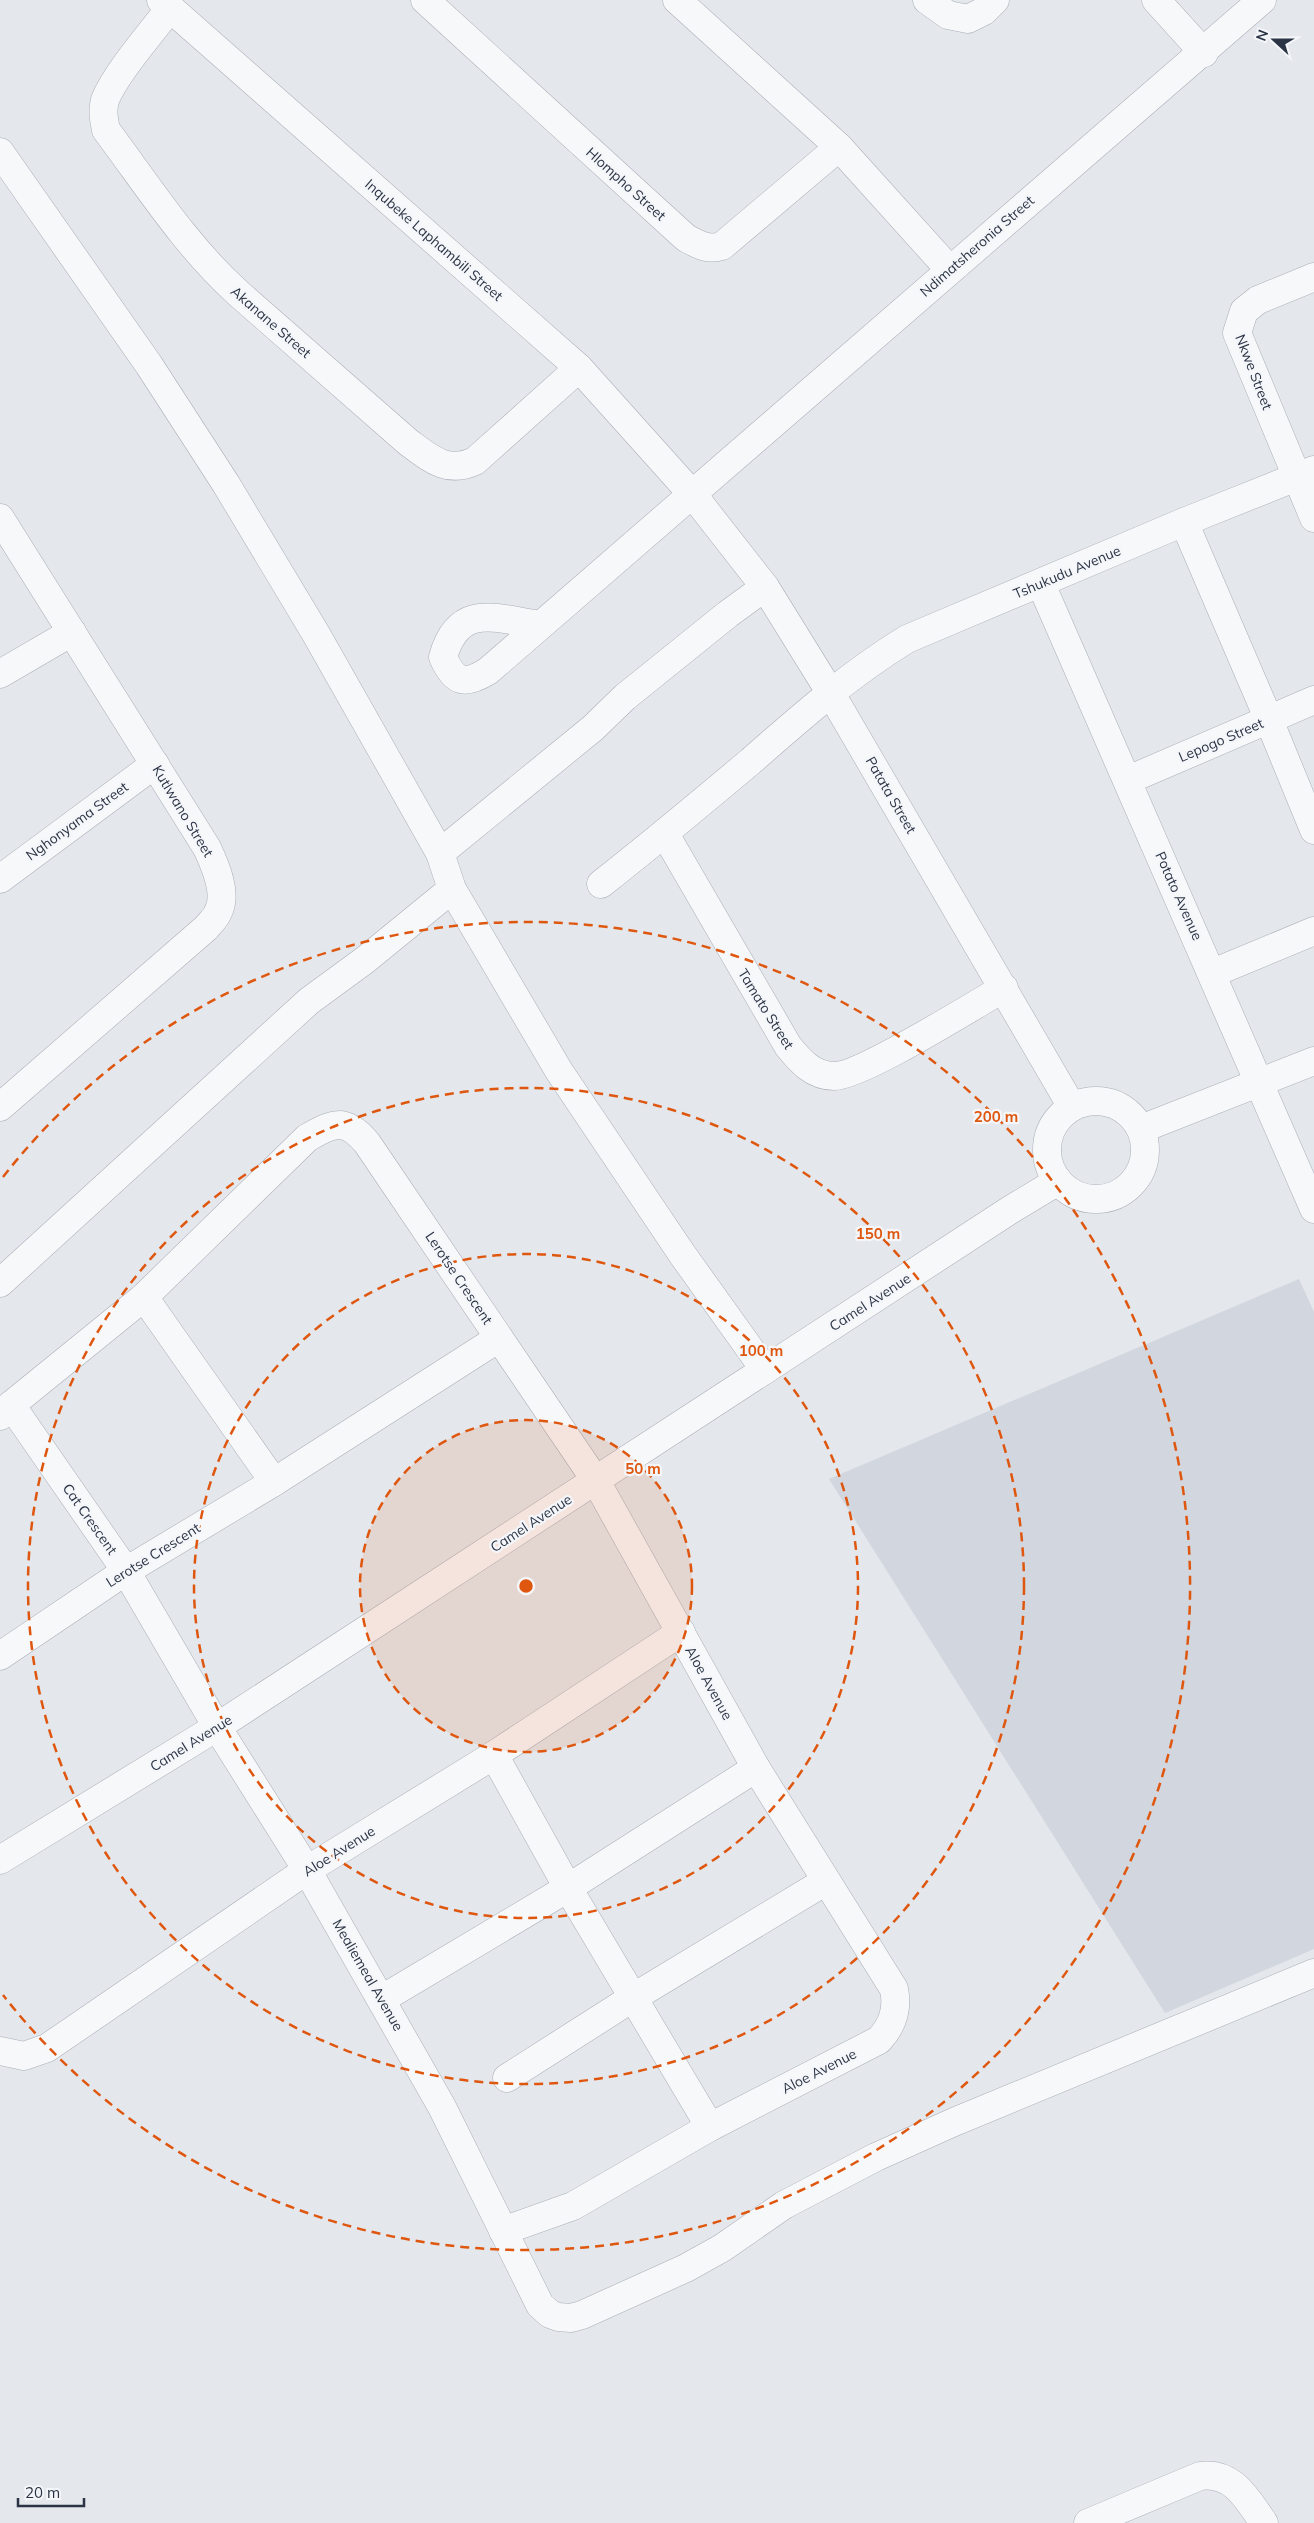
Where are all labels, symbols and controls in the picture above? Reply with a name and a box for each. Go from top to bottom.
north arrow [1249,15,1299,65]
text: N [1252,27,1272,44]
street label: Hlompho Street [582,143,670,225]
street label: Inqubeke Laphambili Street [361,175,507,305]
street label: Ndimatsheronia Street [916,191,1038,301]
street label: Akanane Street [227,282,315,362]
street label: Nkwe Street [1231,332,1277,412]
street label: Tshukudu Avenue [1011,541,1123,603]
street label: Lepogo Street [1176,714,1266,766]
street label: Patata Street [862,753,920,837]
street label: Kutlwano Street [148,762,218,860]
street label: Nghonyama Street [22,778,132,864]
street label: Potato Avenue [1151,849,1207,943]
street label: Tamato Street [734,965,798,1053]
text: 200 m [974,1107,1018,1126]
text: 150 m [856,1224,900,1243]
street label: Lerotse Crescent [421,1228,497,1328]
street label: Camel Avenue [826,1269,914,1335]
text: 100 m [739,1341,783,1360]
text: 50 m [625,1459,661,1478]
street label: Cat Crescent [59,1480,121,1558]
street label: Camel Avenue [487,1490,575,1556]
street label: Lerotse Crescent [102,1519,204,1591]
centre of rings [517,1577,535,1595]
street label: Aloe Avenue [681,1643,737,1723]
street label: Camel Avenue [147,1711,235,1775]
street label: Aloe Avenue [300,1822,378,1880]
street label: Mealiemeal Avenue [329,1916,407,2034]
street label: Aloe Avenue [779,2044,859,2098]
scale bar [18,2476,84,2508]
text: 20 m [25,2483,60,2502]

